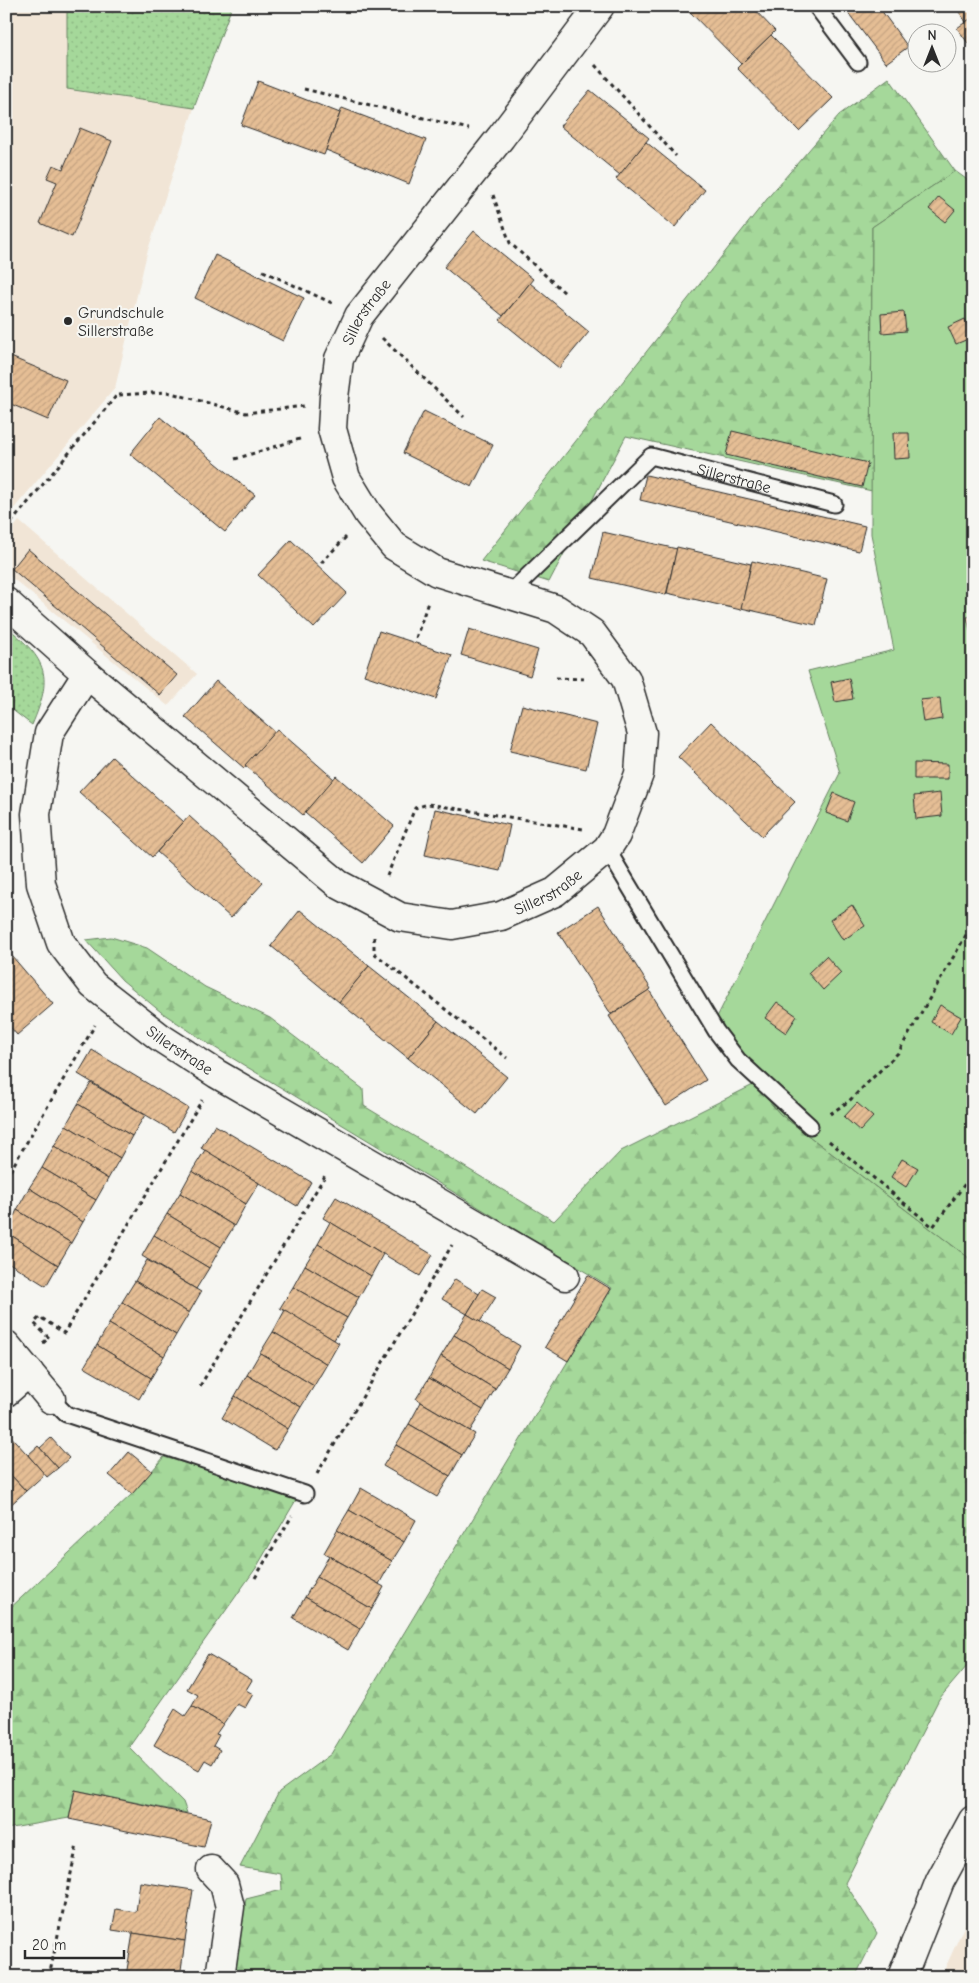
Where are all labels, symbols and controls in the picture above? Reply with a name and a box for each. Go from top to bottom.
north arrow [906,22,956,72]
text: N [927,27,937,44]
street label: Sillerstraße [339,276,395,348]
place label: Grundschule Sillerstraße [78,304,164,340]
marker: Grundschule Sillerstraße [62,315,74,327]
street label: Sillerstraße [695,460,773,497]
street label: Sillerstraße [511,866,586,919]
street label: Sillerstraße [142,1022,216,1079]
scale bar [25,1928,124,1960]
text: 20 m [32,1936,66,1954]

